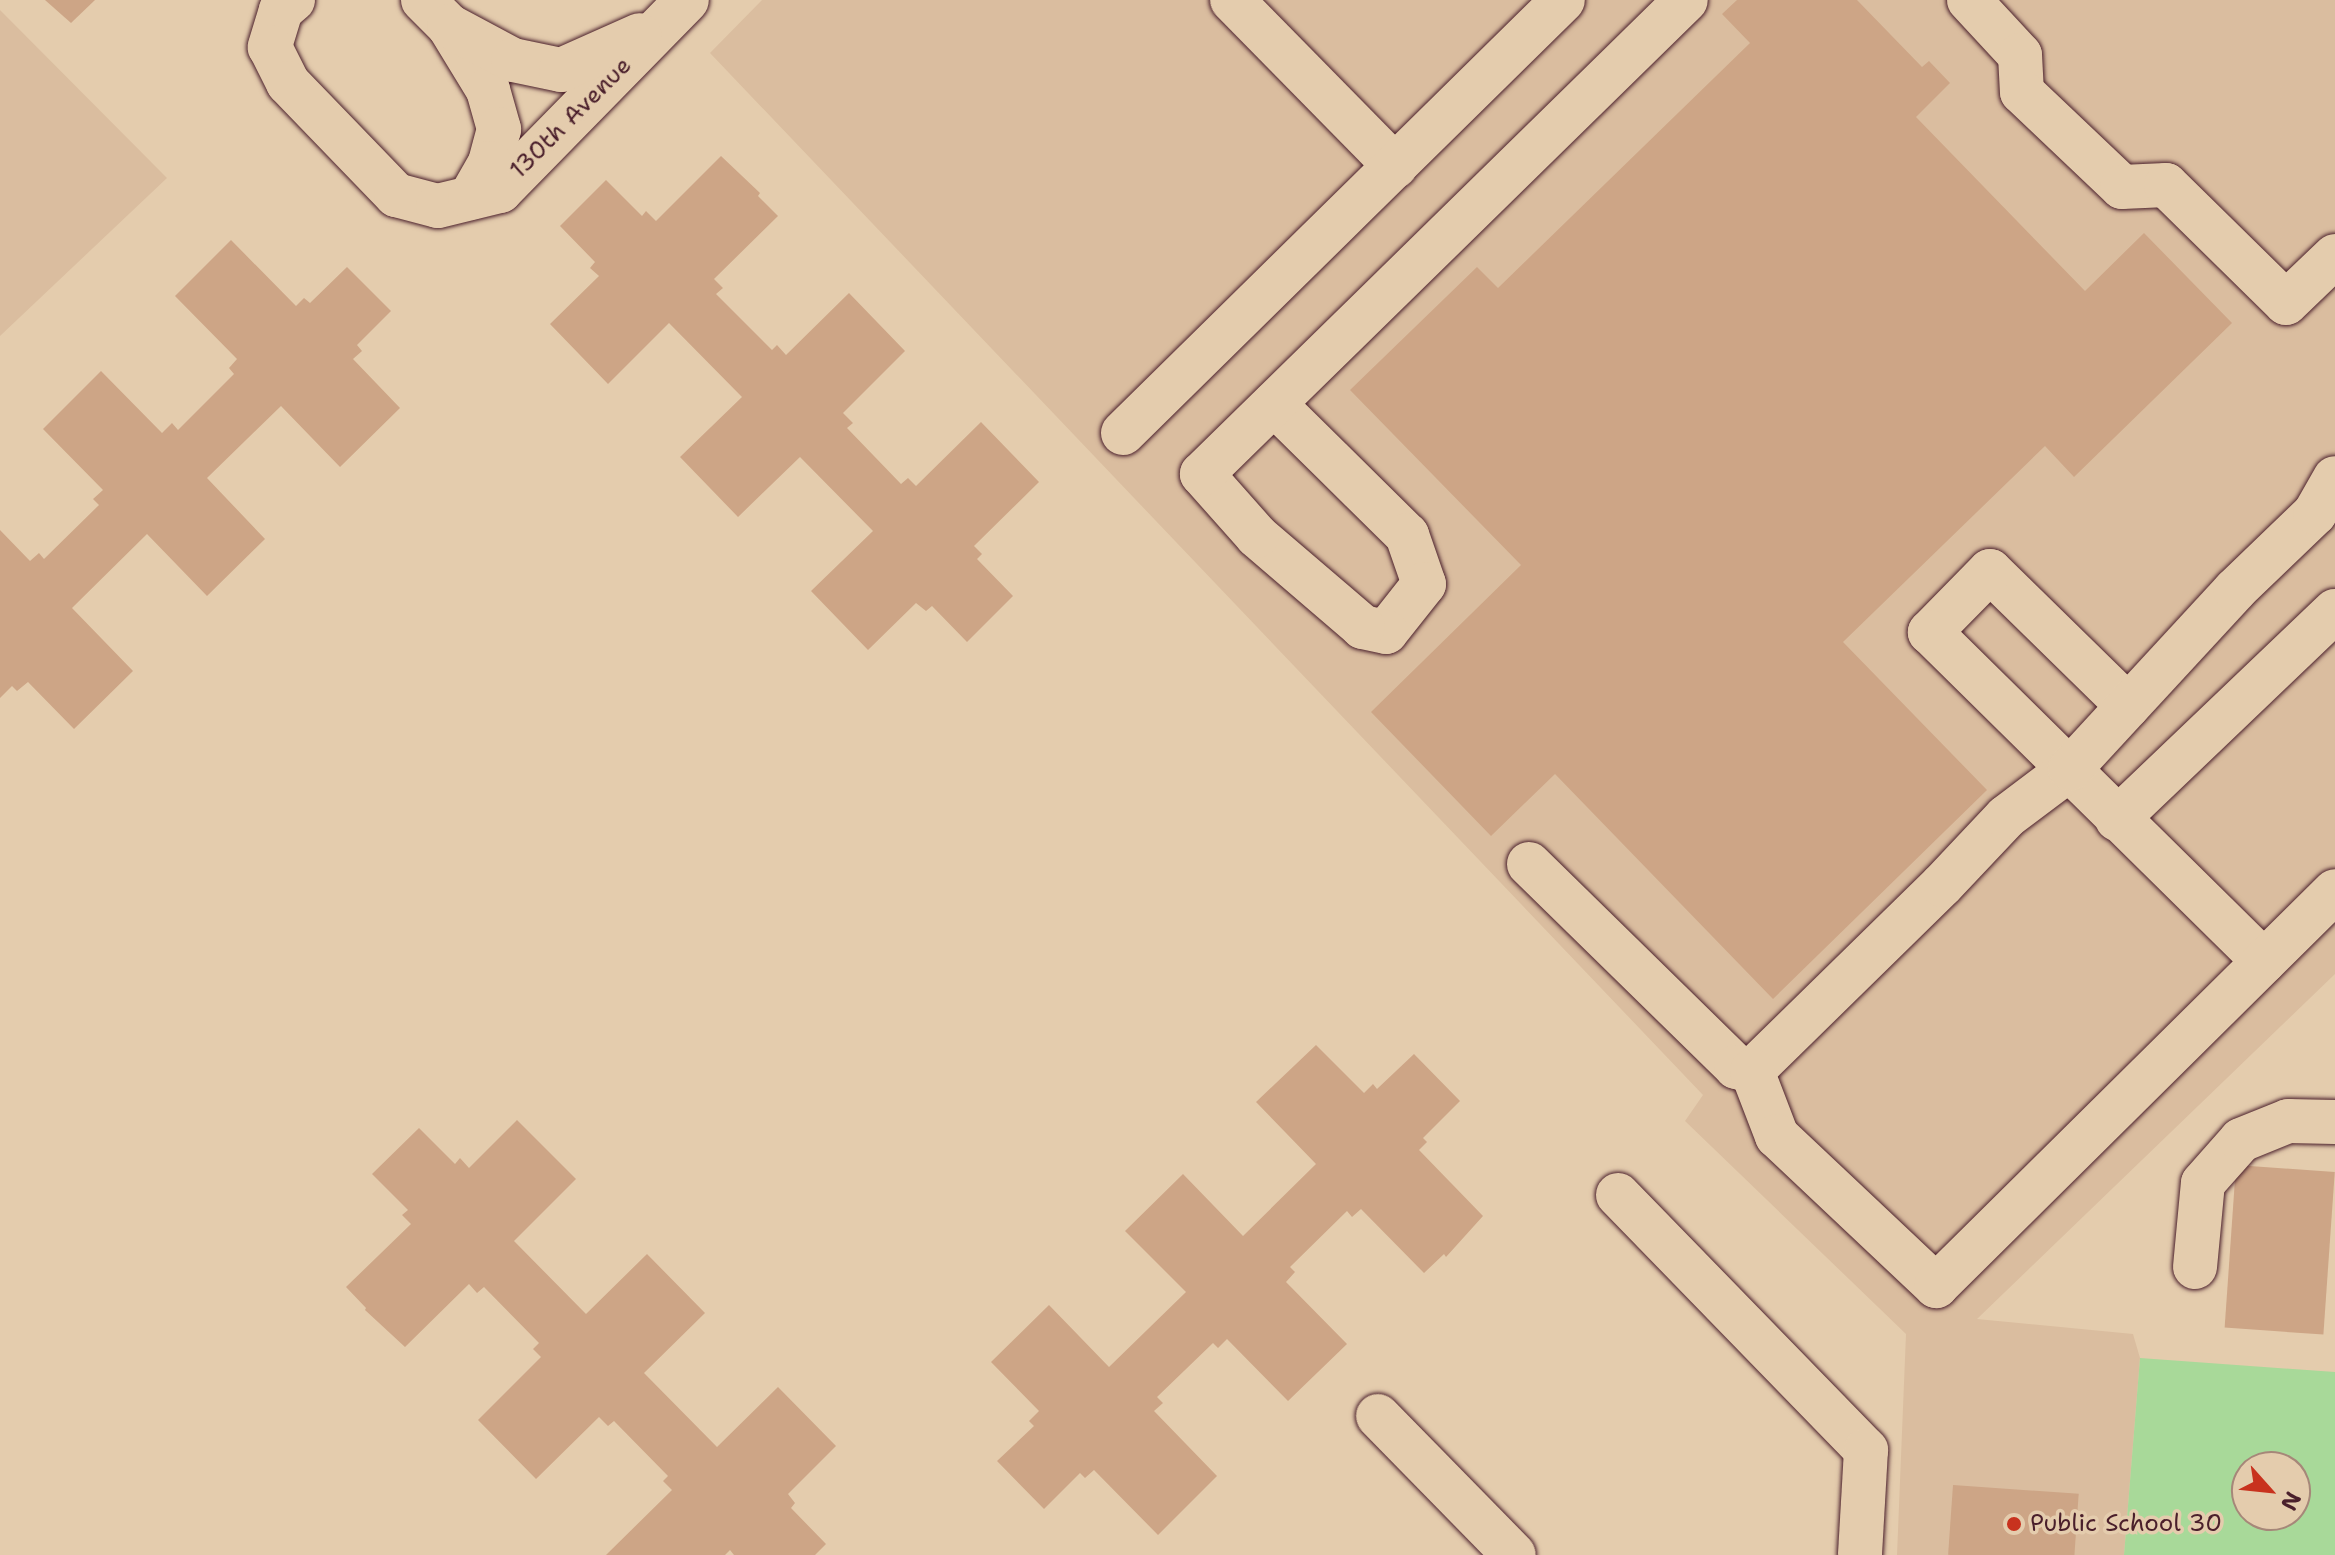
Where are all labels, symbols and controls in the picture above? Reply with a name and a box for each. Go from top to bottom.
street label: 130th Avenue [504,51,638,185]
north arrow [2231,1451,2311,1531]
text: N [2274,1487,2308,1516]
place label: Public School 30 [2030,1510,2222,1538]
marker: Public School 30 [2005,1515,2023,1533]

